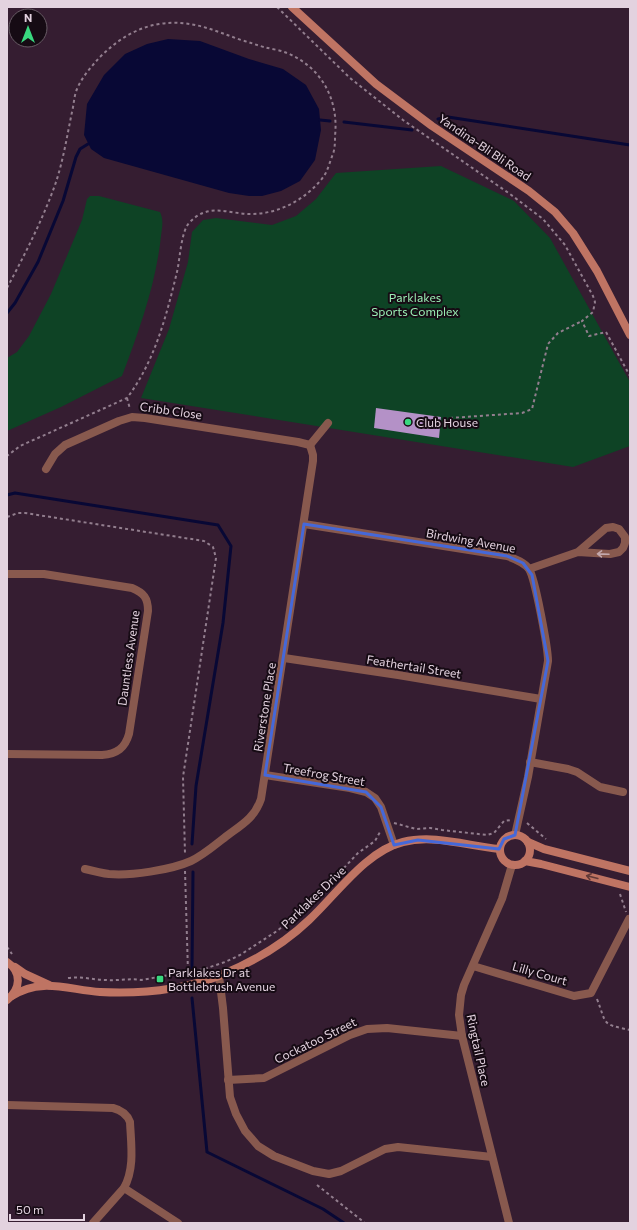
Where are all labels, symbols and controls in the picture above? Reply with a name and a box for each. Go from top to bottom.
north arrow [8,8,48,48]
text: N [24,11,32,24]
street label: Yandina-Bli Bli Road [436,111,534,183]
park label: Parklakes Sports Complex [371,290,459,318]
street label: Cribb Close [139,399,203,421]
place label: Club House [416,415,478,429]
marker: Club House [403,417,413,427]
street label: Birdwing Avenue [425,525,517,555]
one-way arrow [597,550,610,558]
street label: Dauntless Avenue [114,609,142,707]
street label: Feathertail Street [366,652,462,680]
street label: Riverstone Place [250,661,278,753]
street label: Treefrog Street [282,760,366,788]
street label: Parklakes Drive [278,863,348,931]
one-way arrow [586,873,599,881]
street label: Lilly Court [511,959,569,988]
place label: Parklakes Dr at Bottlebrush Avenue [168,965,275,993]
marker: Parklakes Dr at Bottlebrush Avenue [155,974,165,984]
street label: Ringtail Place [465,1013,493,1087]
street label: Cockatoo Street [272,1014,358,1066]
scale bar [10,1196,84,1222]
text: 50 m [16,1202,44,1216]

